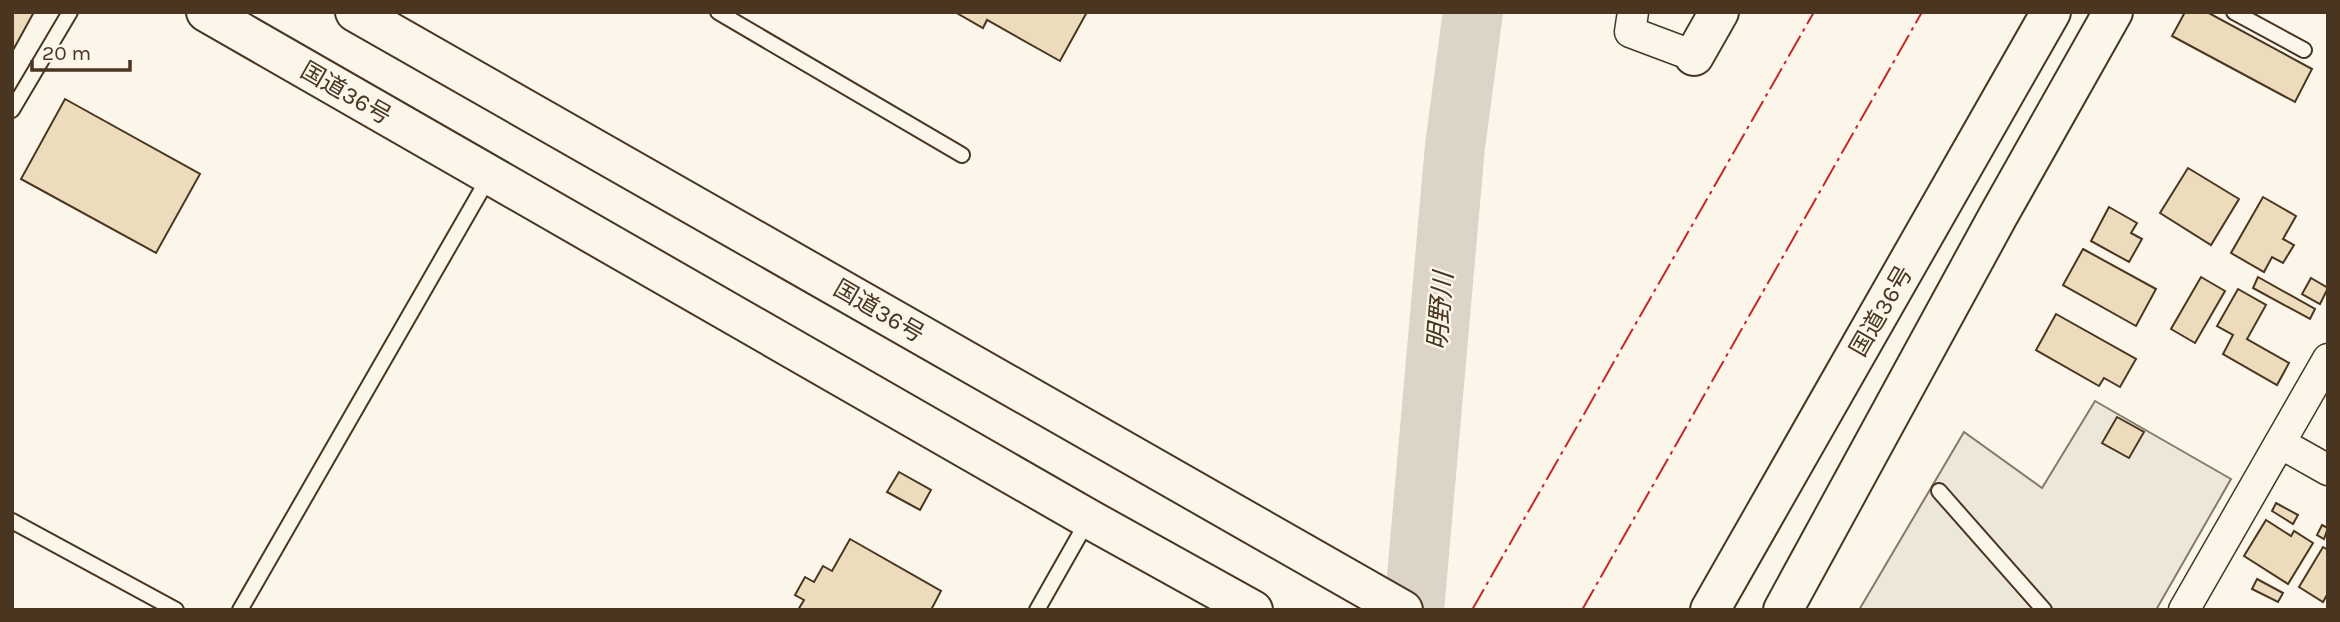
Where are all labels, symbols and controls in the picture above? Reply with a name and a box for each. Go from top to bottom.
scale bar [32,28,130,72]
text: 20 m [42,41,91,65]
street label: 国道36号 [296,56,396,130]
street label: 国道36号 [1844,261,1918,361]
water label: 明野川 [1422,268,1460,351]
street label: 国道36号 [829,274,929,348]

